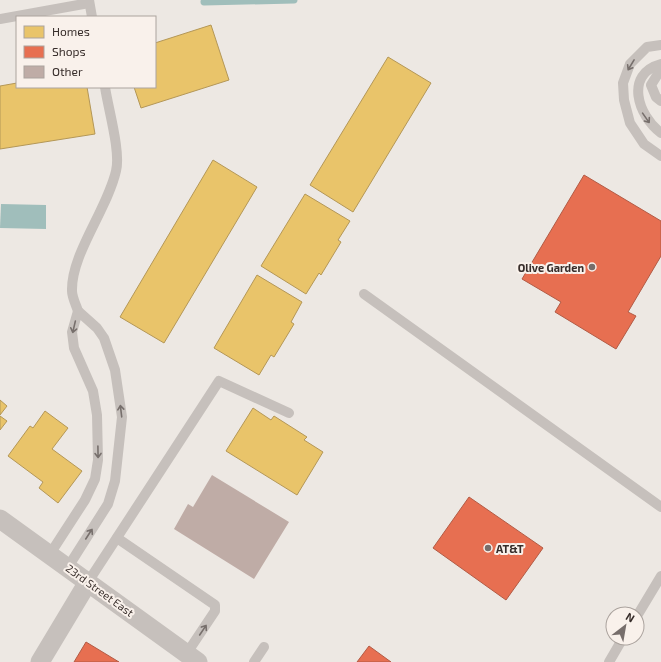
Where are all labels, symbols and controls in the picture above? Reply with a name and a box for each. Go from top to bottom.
legend [16,16,156,88]
text: Homes [52,24,90,38]
text: Shops [52,44,86,58]
one-way arrow [627,60,636,71]
text: Other [52,64,83,78]
one-way arrow [642,112,651,123]
place label: Olive Garden [518,261,584,274]
marker: Olive Garden [587,262,597,272]
one-way arrow [69,320,77,333]
one-way arrow [117,405,125,418]
one-way arrow [94,445,102,458]
one-way arrow [85,529,93,540]
place label: AT&T [496,542,524,555]
marker: AT&T [483,543,493,553]
street label: 23rd Street East [64,561,136,619]
north arrow [605,606,645,646]
text: N [624,609,637,625]
one-way arrow [199,624,207,635]

